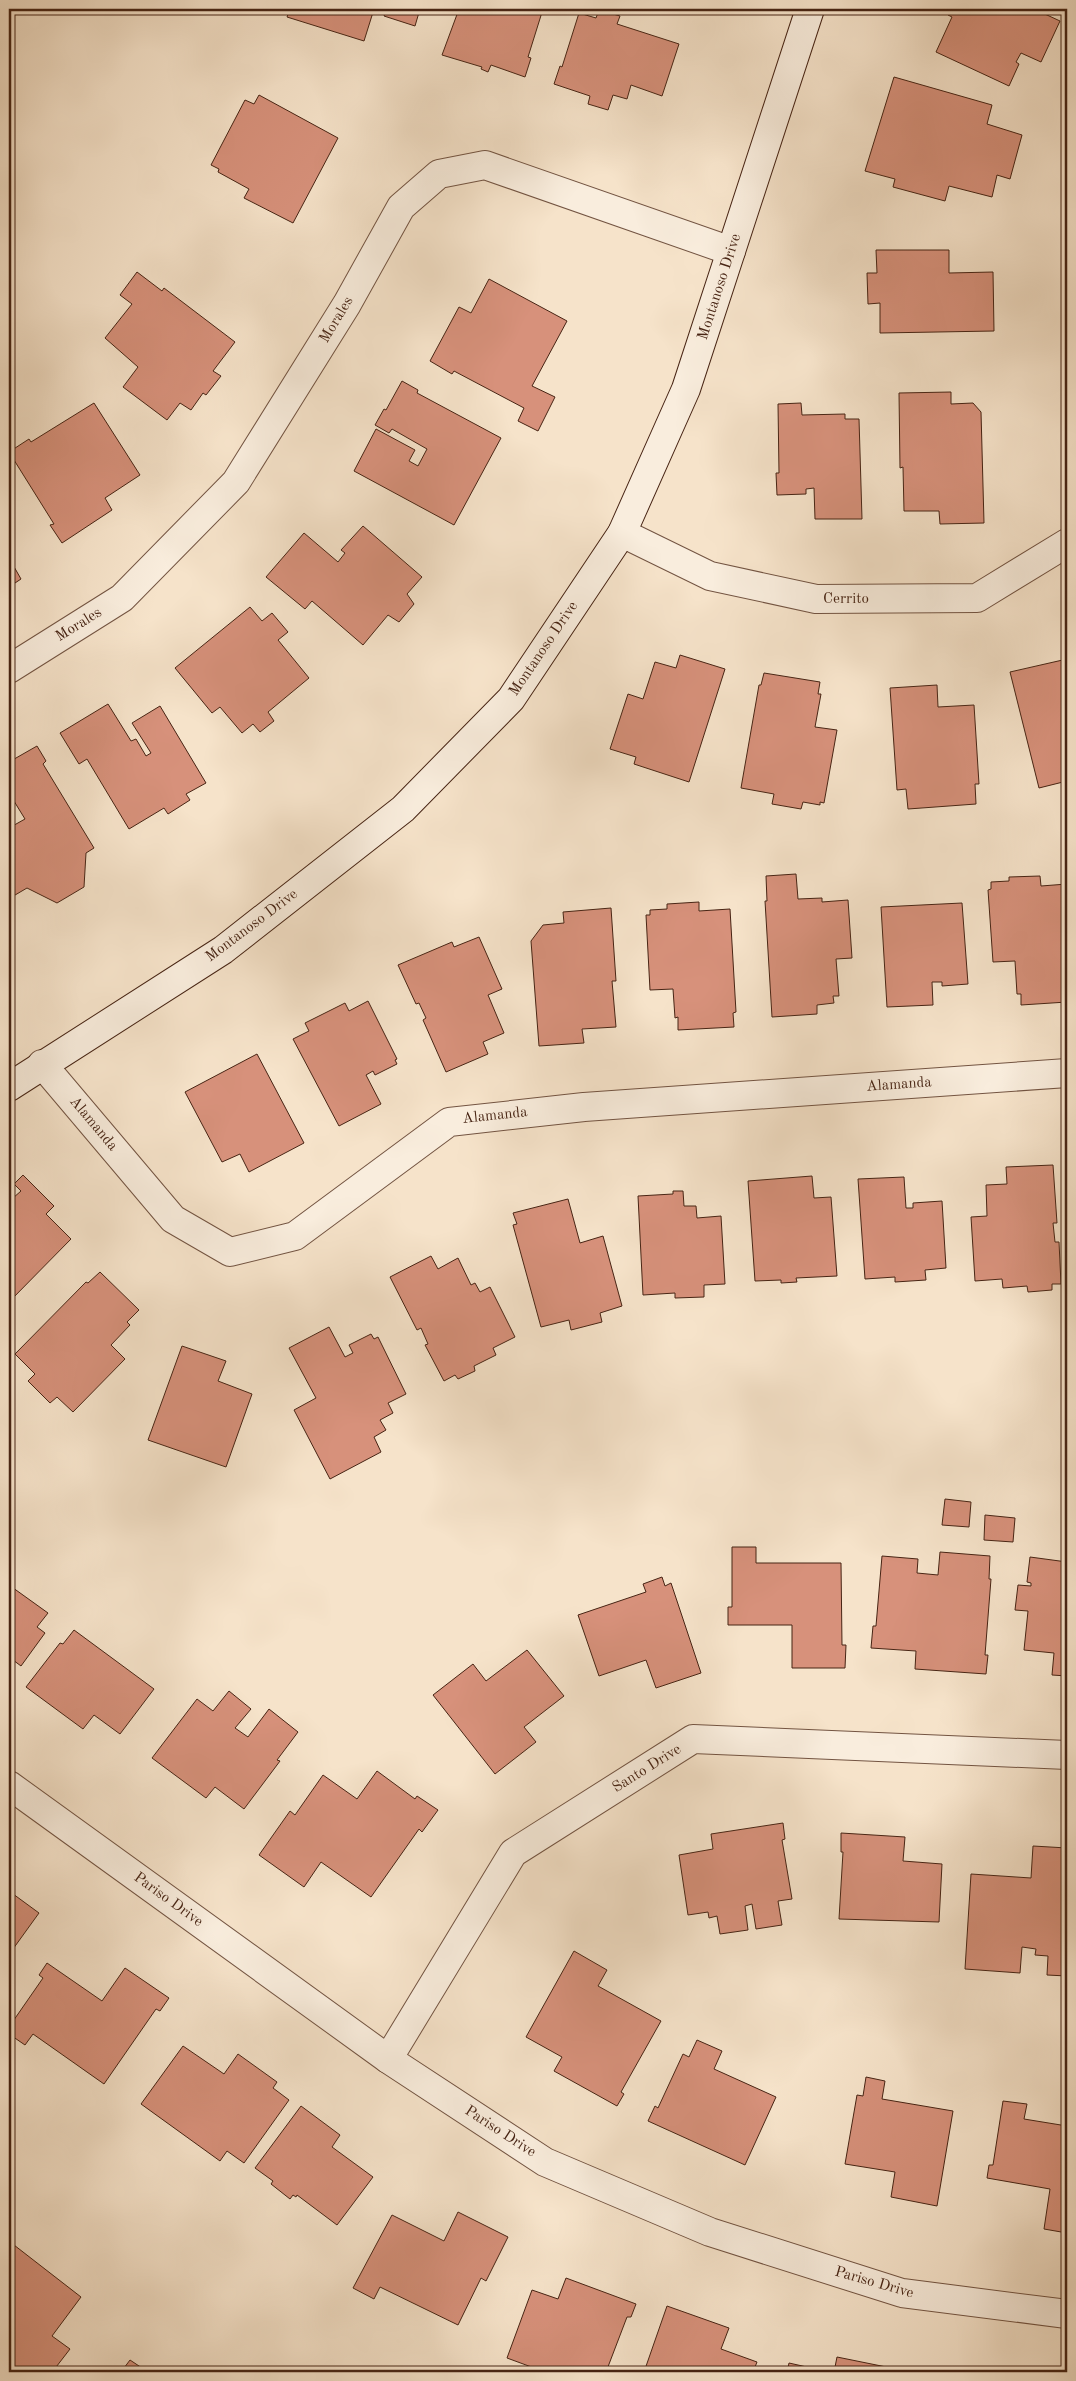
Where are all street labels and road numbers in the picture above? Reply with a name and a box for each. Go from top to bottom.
street label: Montanoso Drive [696,232,744,342]
street label: Morales [317,294,357,346]
street label: Cerrito [823,592,869,607]
street label: Montanoso Drive [507,599,581,699]
street label: Morales [53,605,105,645]
street label: Montanoso Drive [203,887,301,965]
street label: Alamanda [866,1075,933,1095]
street label: Alamanda [66,1094,120,1154]
street label: Alamanda [462,1105,529,1127]
street label: Santo Drive [610,1742,684,1796]
street label: Pariso Drive [131,1870,205,1930]
street label: Pariso Drive [462,2104,538,2160]
street label: Pariso Drive [833,2265,915,2301]

